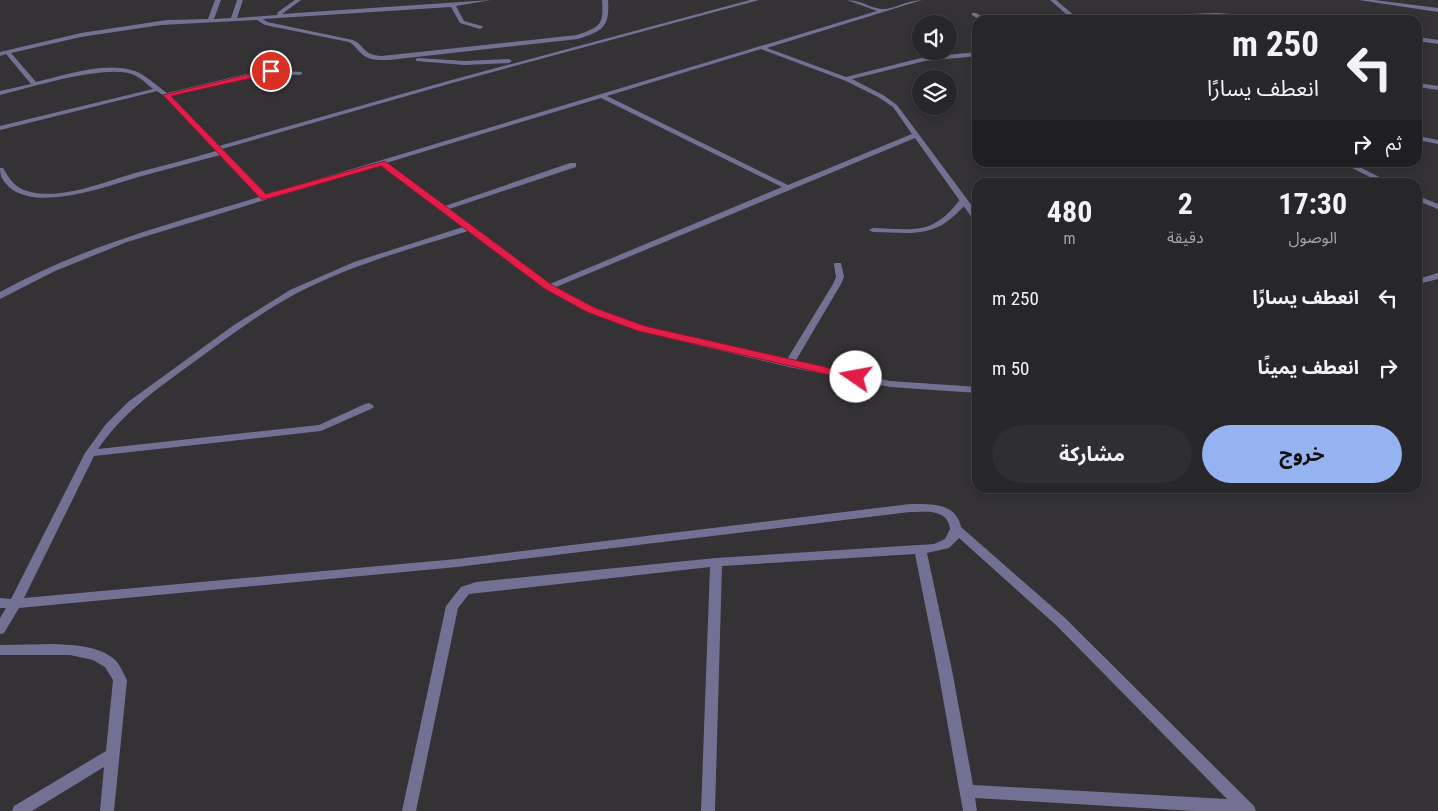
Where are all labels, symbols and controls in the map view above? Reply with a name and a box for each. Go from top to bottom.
map controls [912,15,957,115]
button: sound [912,15,957,60]
text: 250 m [1232,24,1319,65]
icon: left [1337,35,1402,100]
pin [250,50,292,92]
icon: arrive [257,57,285,85]
button: layers [912,70,957,115]
text: انعطف يسارًا [1207,76,1319,101]
icon: right [1348,130,1376,158]
text: ثم [1386,132,1402,155]
text: 2 [1178,186,1193,221]
text: 17:30 [1278,186,1347,221]
text: 480 [1047,194,1092,229]
text: دقيقة [1167,228,1204,247]
text: الوصول [1288,228,1337,247]
text: m [1064,229,1076,248]
icon: left [1374,284,1402,312]
text: انعطف يسارًا [1253,286,1359,309]
text: 250 m [992,287,1039,310]
position arrow [829,350,881,402]
icon: right [1374,354,1402,382]
text: انعطف يمينًا [1257,356,1359,379]
text: 50 m [992,357,1029,380]
button: مشاركة [992,425,1192,483]
button: خروج [1202,425,1402,483]

